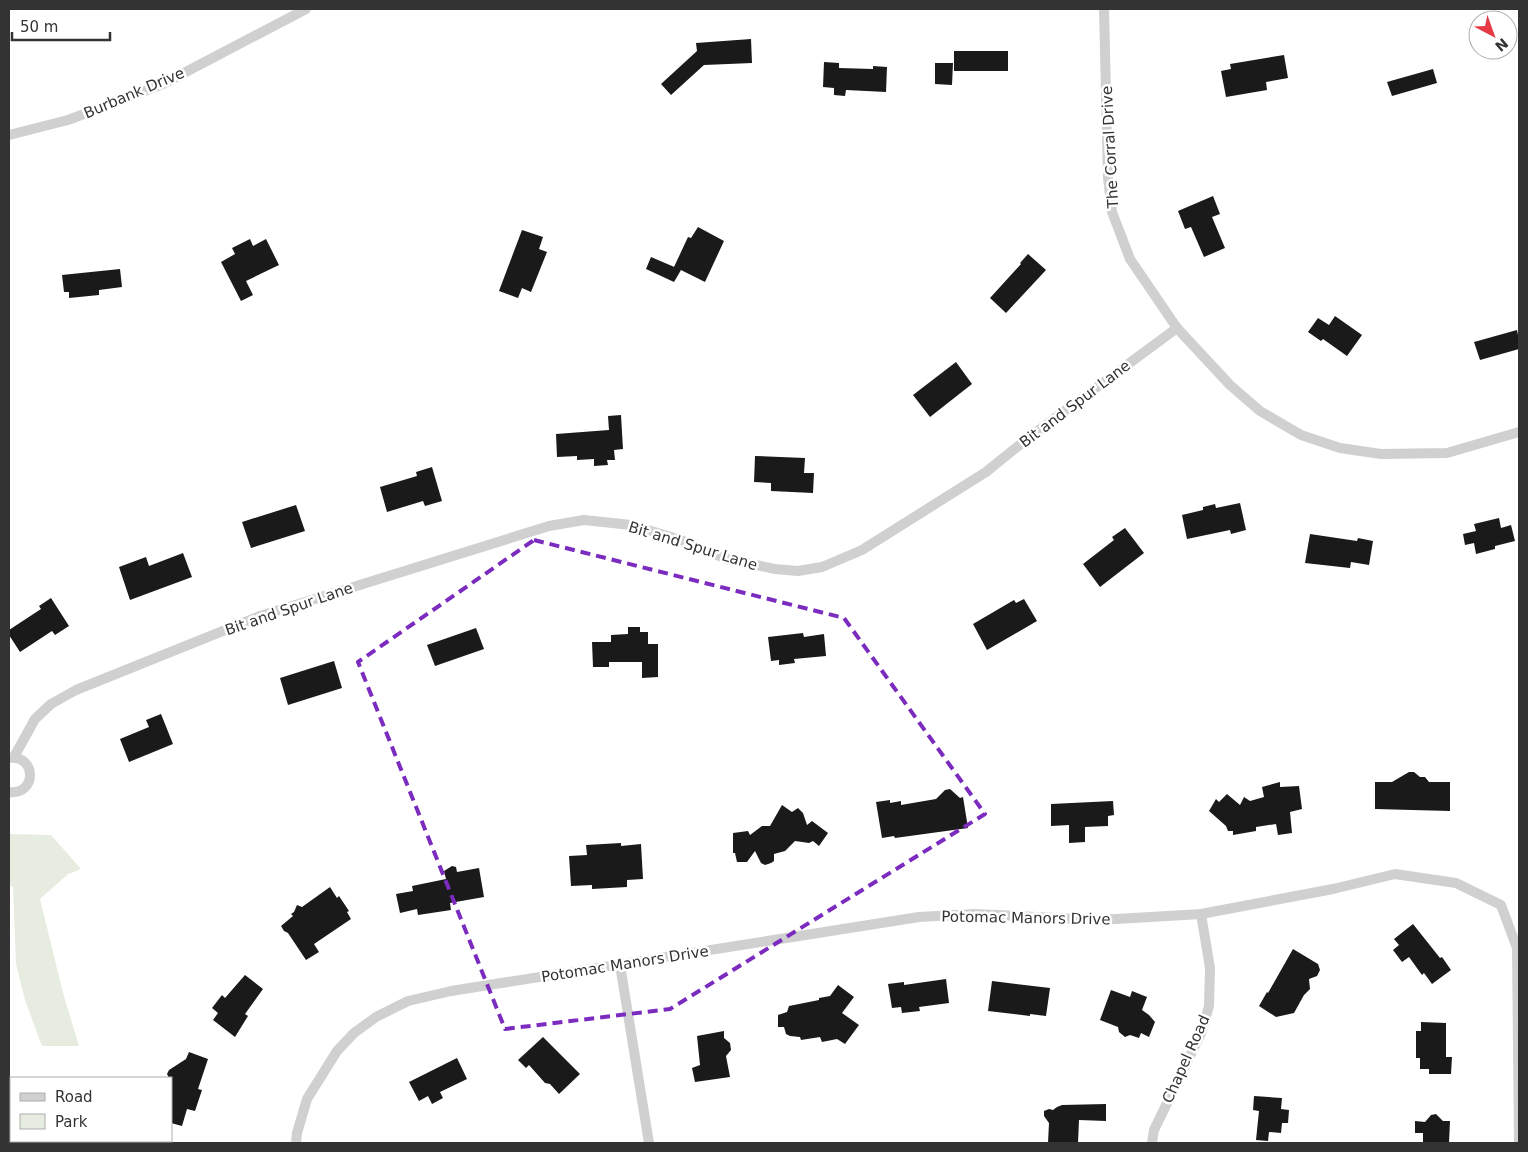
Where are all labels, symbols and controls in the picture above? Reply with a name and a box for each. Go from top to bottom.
scale bar [12,10,110,42]
north arrow [1468,10,1518,60]
text: 50 m [20,18,58,36]
text: N [1492,35,1511,55]
street label: Burbank Drive [81,64,187,122]
street label: The Corral Drive [1098,85,1122,210]
street label: Bit and Spur Lane [1016,357,1134,451]
street label: Bit and Spur Lane [626,518,760,574]
street label: Bit and Spur Lane [223,579,355,639]
street label: Potomac Manors Drive [941,908,1111,928]
street label: Potomac Manors Drive [540,942,710,986]
street label: Chapel Road [1159,1012,1213,1106]
legend [10,1077,172,1142]
text: Road [55,1088,93,1106]
text: Park [55,1113,88,1131]

